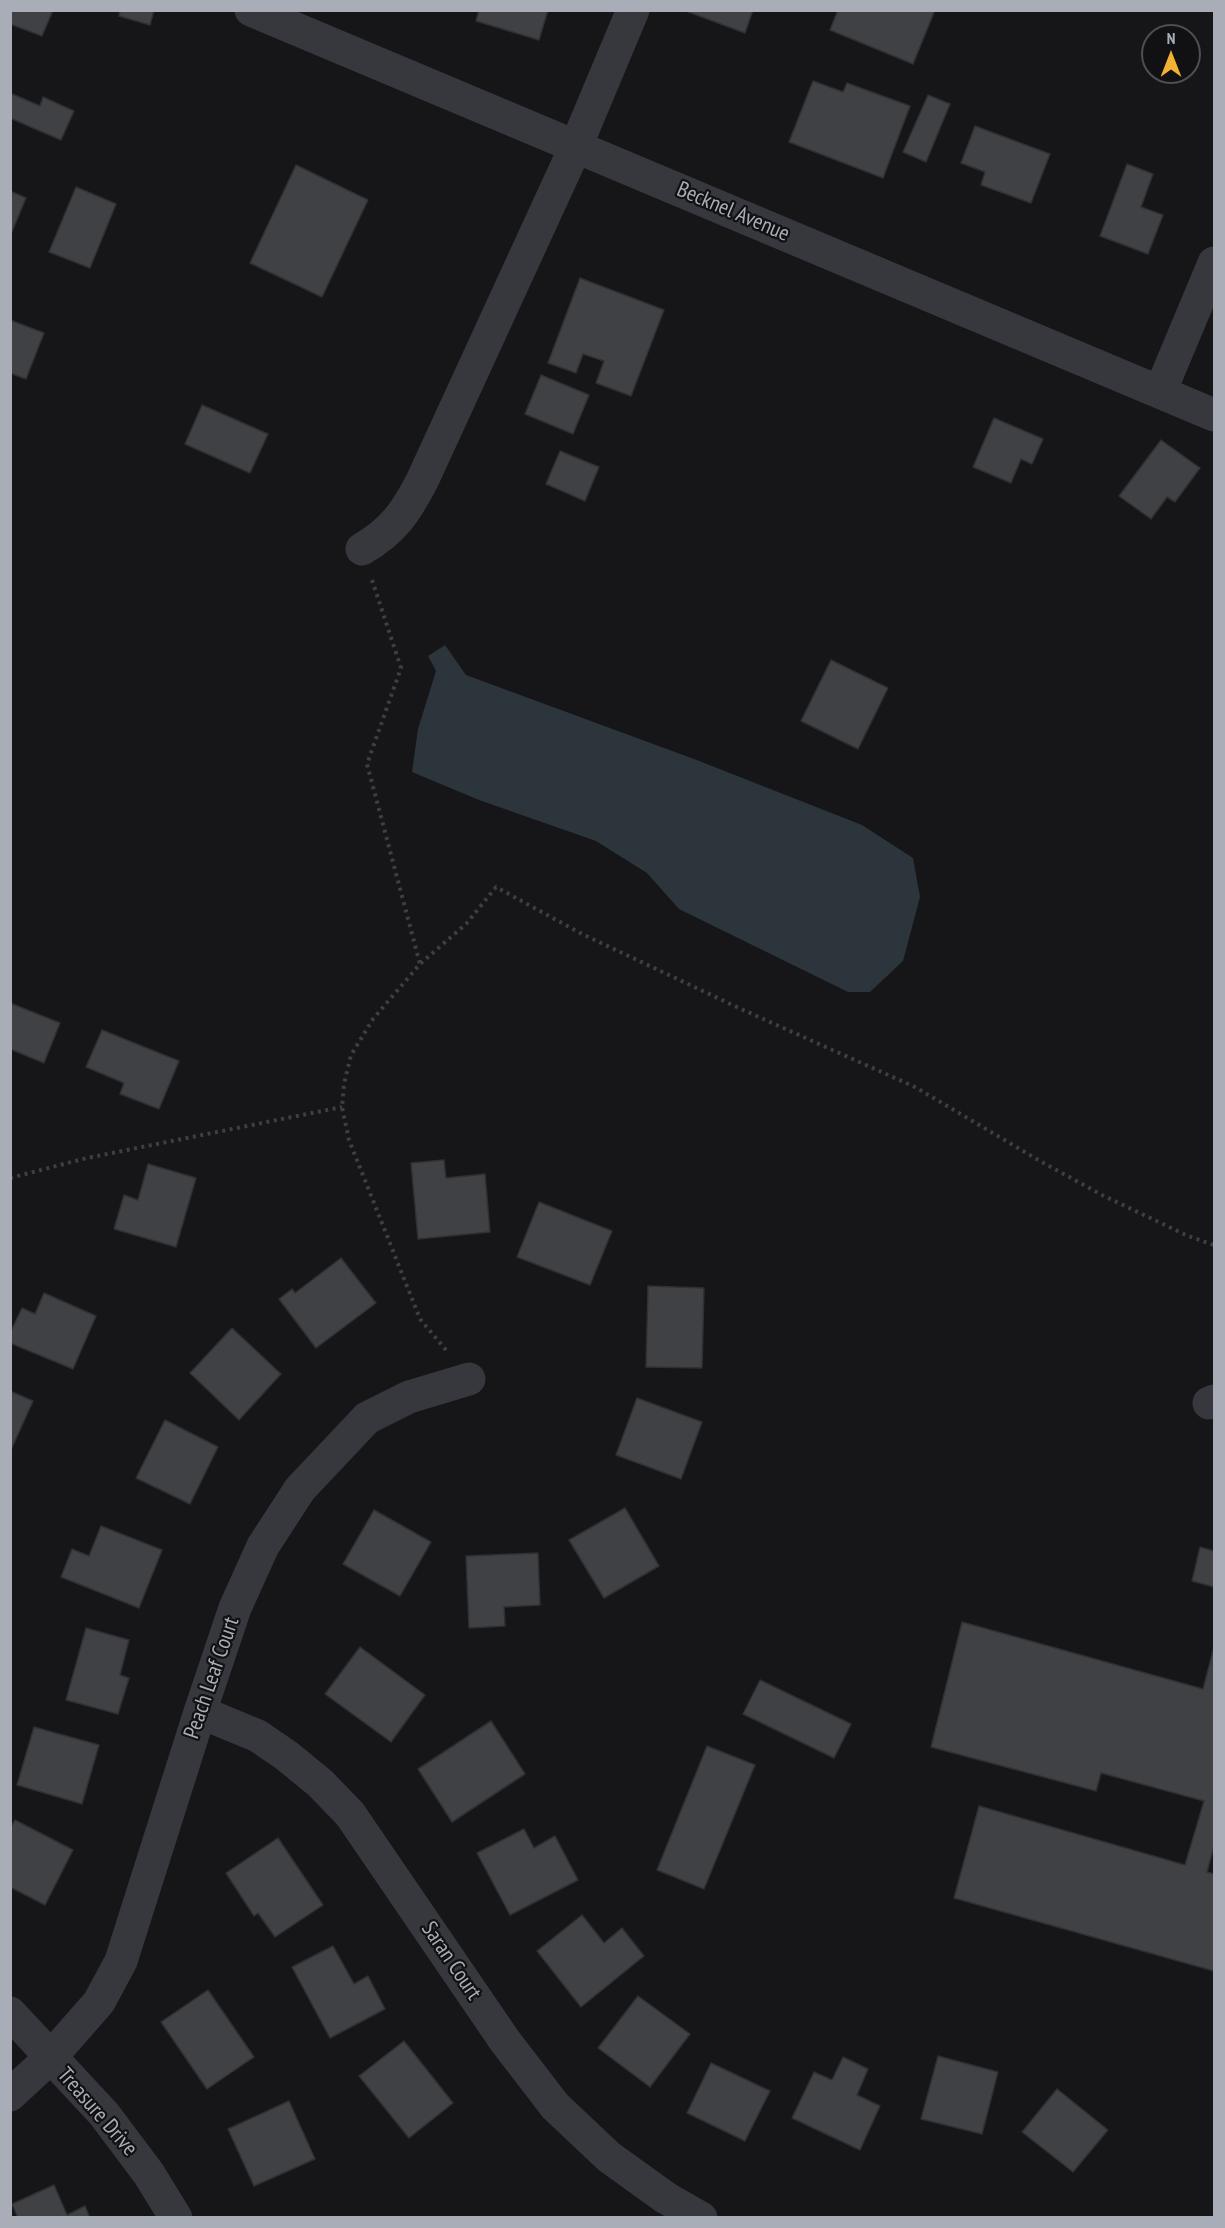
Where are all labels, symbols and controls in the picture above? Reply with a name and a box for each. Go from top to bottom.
north arrow [1141,24,1201,84]
text: N [1167,28,1175,48]
street label: Becknel Avenue [673,176,793,248]
street label: Peach Leaf Court [179,1614,245,1742]
street label: Saran Court [415,1917,487,2005]
street label: Treasure Drive [51,2062,143,2162]

